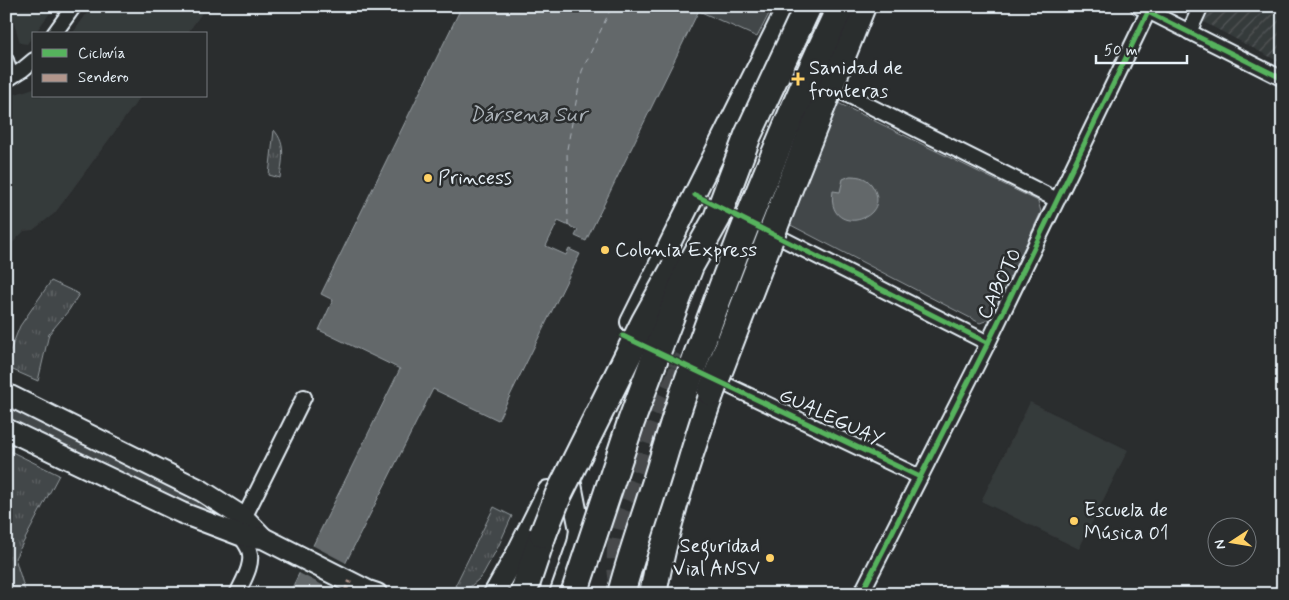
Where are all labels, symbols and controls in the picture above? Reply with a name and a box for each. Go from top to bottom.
legend [32,32,208,98]
scale bar [1096,32,1188,64]
text: 50 m [1104,41,1138,61]
text: Ciclovía [78,44,126,64]
place label: Sanidad de fronteras [809,55,903,105]
text: Sendero [78,68,129,88]
marker: Sanidad de fronteras [791,72,805,86]
water label: Dársena Sur [469,101,590,129]
place label: Princess [438,165,512,192]
marker: Princess [422,172,434,184]
place label: Colonia Express [615,237,757,264]
marker: Colonia Express [599,244,611,256]
street label: CABOTO [971,244,1029,324]
street label: GUALEGUAY [774,382,888,454]
place label: Escuela de Música 01 [1084,497,1169,547]
marker: Escuela de Música 01 [1068,515,1080,527]
north arrow [1206,518,1256,568]
place label: Seguridad Vial ANSV [673,533,760,583]
text: N [1210,538,1230,551]
marker: Seguridad Vial ANSV [764,552,776,564]

